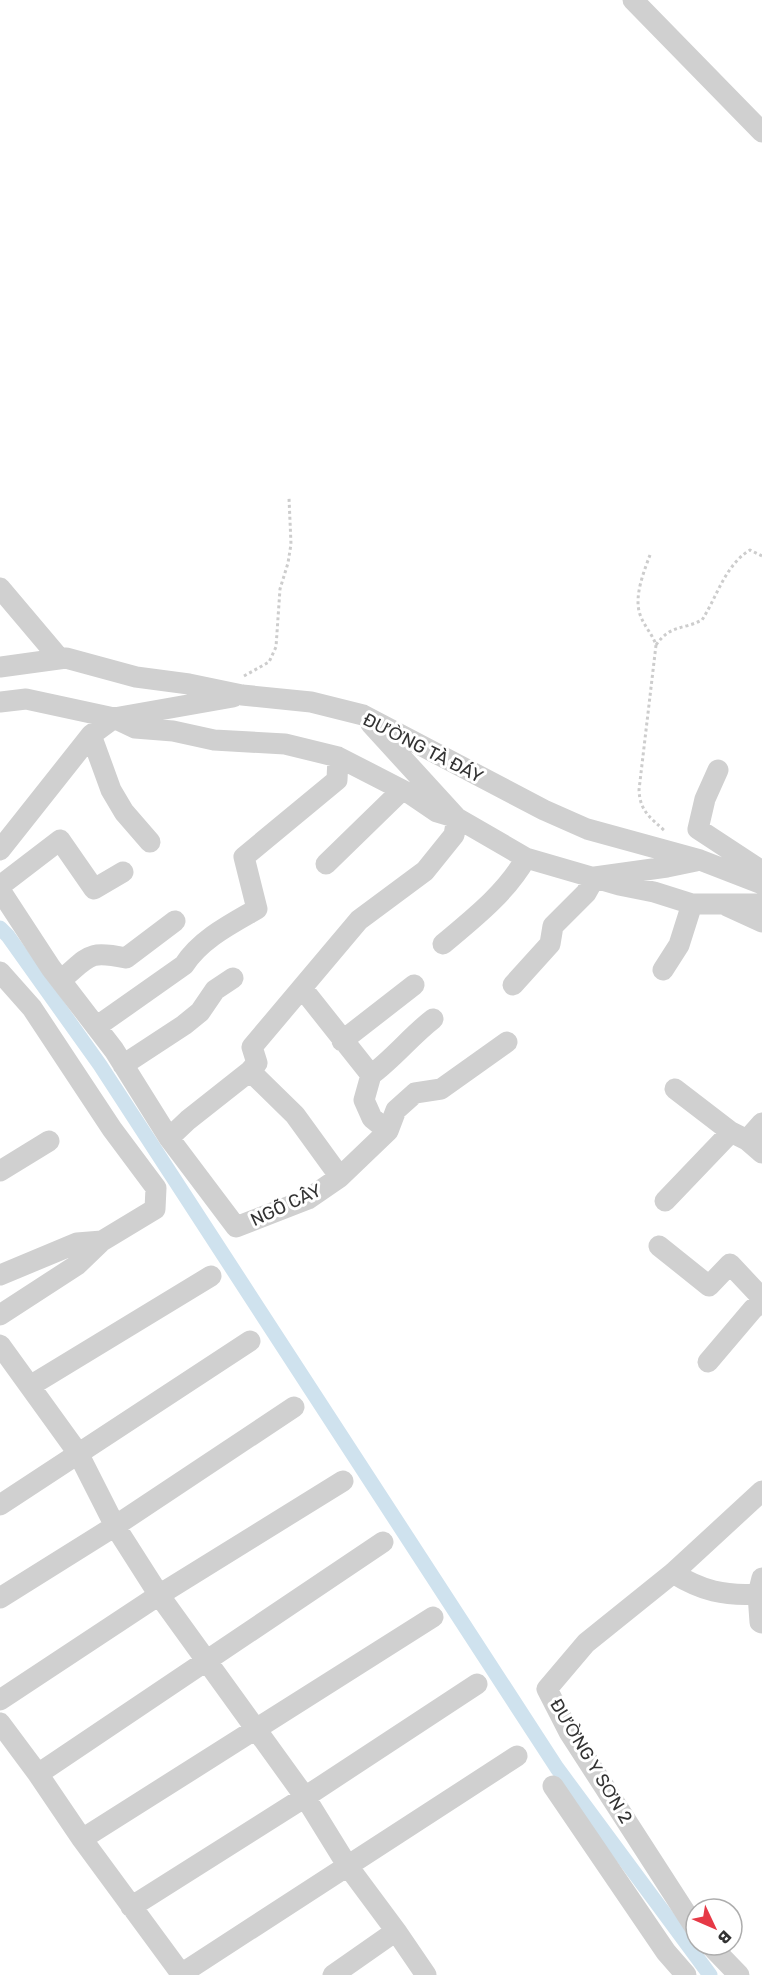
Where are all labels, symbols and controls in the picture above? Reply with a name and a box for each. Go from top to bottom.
street label: ĐƯỜNG TÀ ĐÁY [359,708,487,788]
street label: NGÕ CÂY [247,1179,325,1231]
street label: ĐƯỜNG Y SƠN 2 [545,1695,637,1827]
north arrow [684,1897,744,1957]
text: B [714,1926,735,1948]

